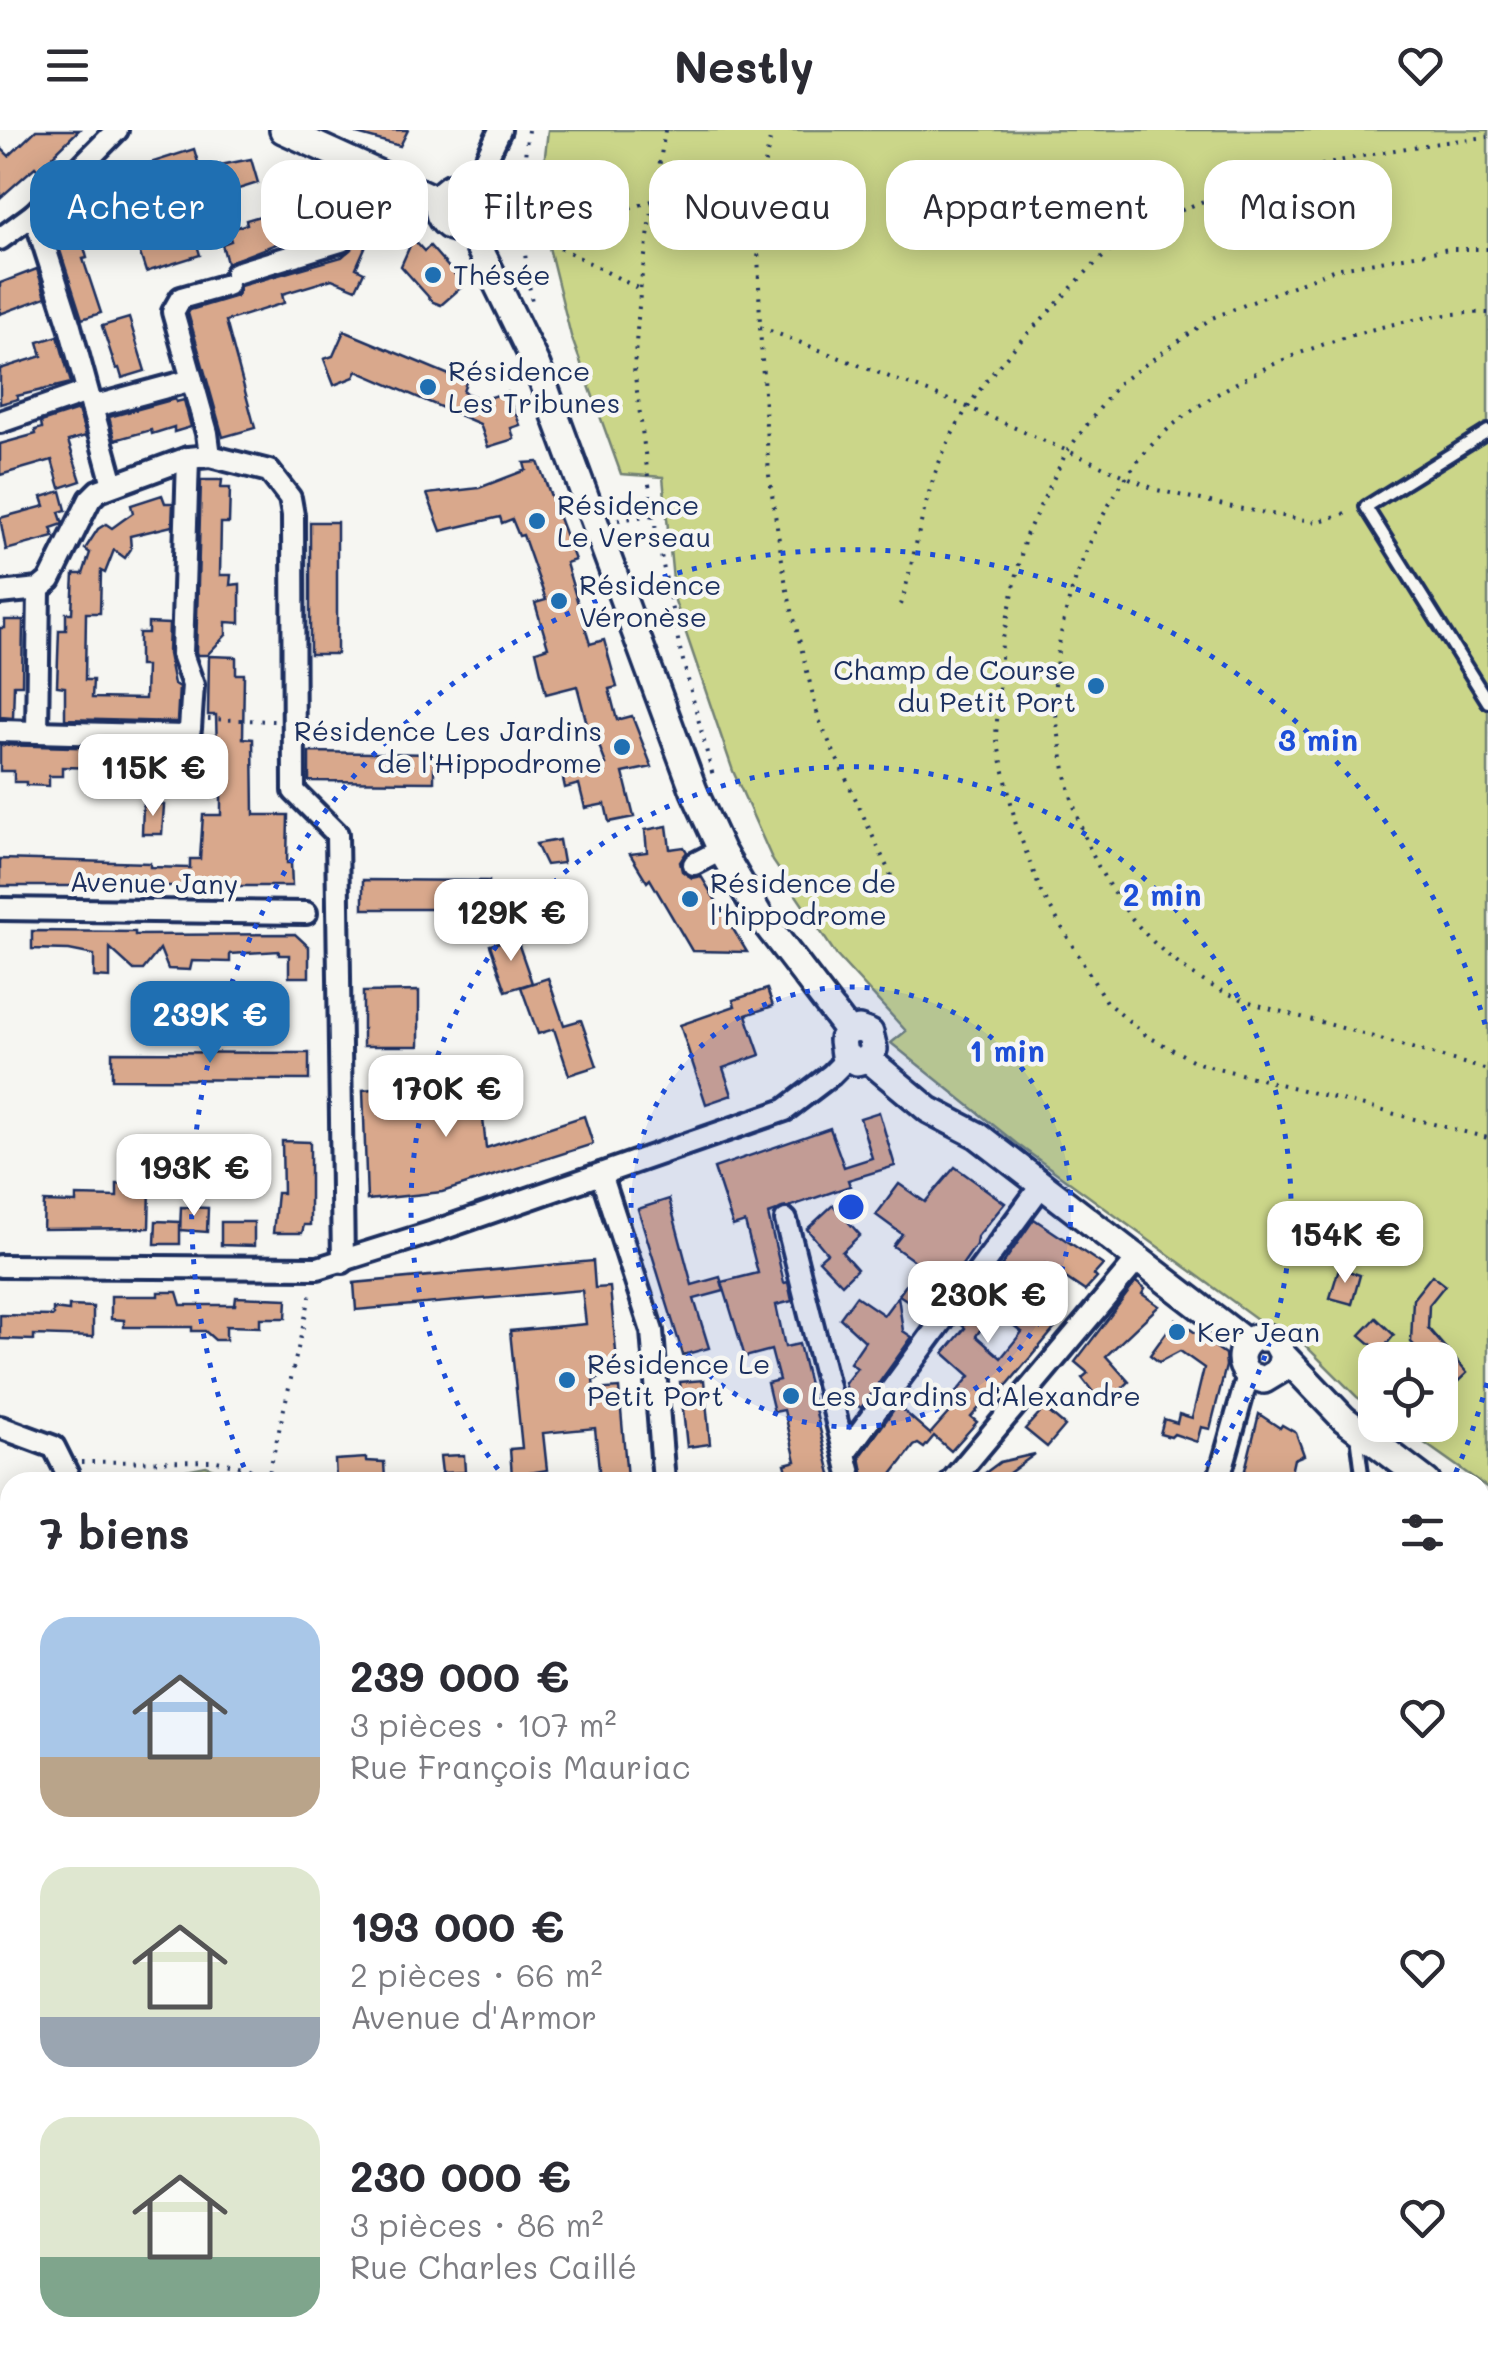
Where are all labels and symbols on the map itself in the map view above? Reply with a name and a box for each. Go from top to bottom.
place label: Thésée [453,256,551,292]
marker: Thésée [422,264,444,286]
place label: Résidence Les Tribunes [448,352,620,420]
marker: Résidence Les Tribunes [417,376,439,398]
place label: Résidence Le Verseau [557,486,711,554]
marker: Résidence Le Verseau [526,510,548,532]
place label: Résidence Véronèse [579,566,721,634]
marker: Résidence Véronèse [548,590,570,612]
place label: Champ de Course du Petit Port [833,651,1076,719]
marker: Champ de Course du Petit Port [1085,675,1107,697]
place label: Résidence Les Jardins de l'Hippodrome [294,712,602,780]
text: 3 min [1278,719,1358,759]
pin: 115K € [72,734,234,819]
marker: Résidence Les Jardins de l'Hippodrome [611,736,633,758]
street label: Avenue Jany [69,863,239,901]
place label: Résidence de l'hippodrome [710,864,896,932]
text: 2 min [1123,874,1201,914]
pin: 129K € [430,879,592,964]
marker: Résidence de l'hippodrome [679,888,701,910]
pin: 239K € [129,981,291,1066]
text: 1 min [969,1030,1045,1070]
pin: 170K € [365,1055,527,1140]
pin: 193K € [113,1134,275,1219]
centre of rings [833,1189,869,1225]
pin: 154K € [1264,1201,1426,1286]
pin: 230K € [907,1261,1069,1346]
place label: Ker Jean [1197,1313,1320,1349]
marker: Ker Jean [1166,1321,1188,1343]
place label: Résidence Le Petit Port [587,1345,770,1413]
marker: Résidence Le Petit Port [556,1369,578,1391]
place label: Les Jardins d'Alexandre [811,1377,1141,1413]
marker: Les Jardins d'Alexandre [780,1385,802,1407]

